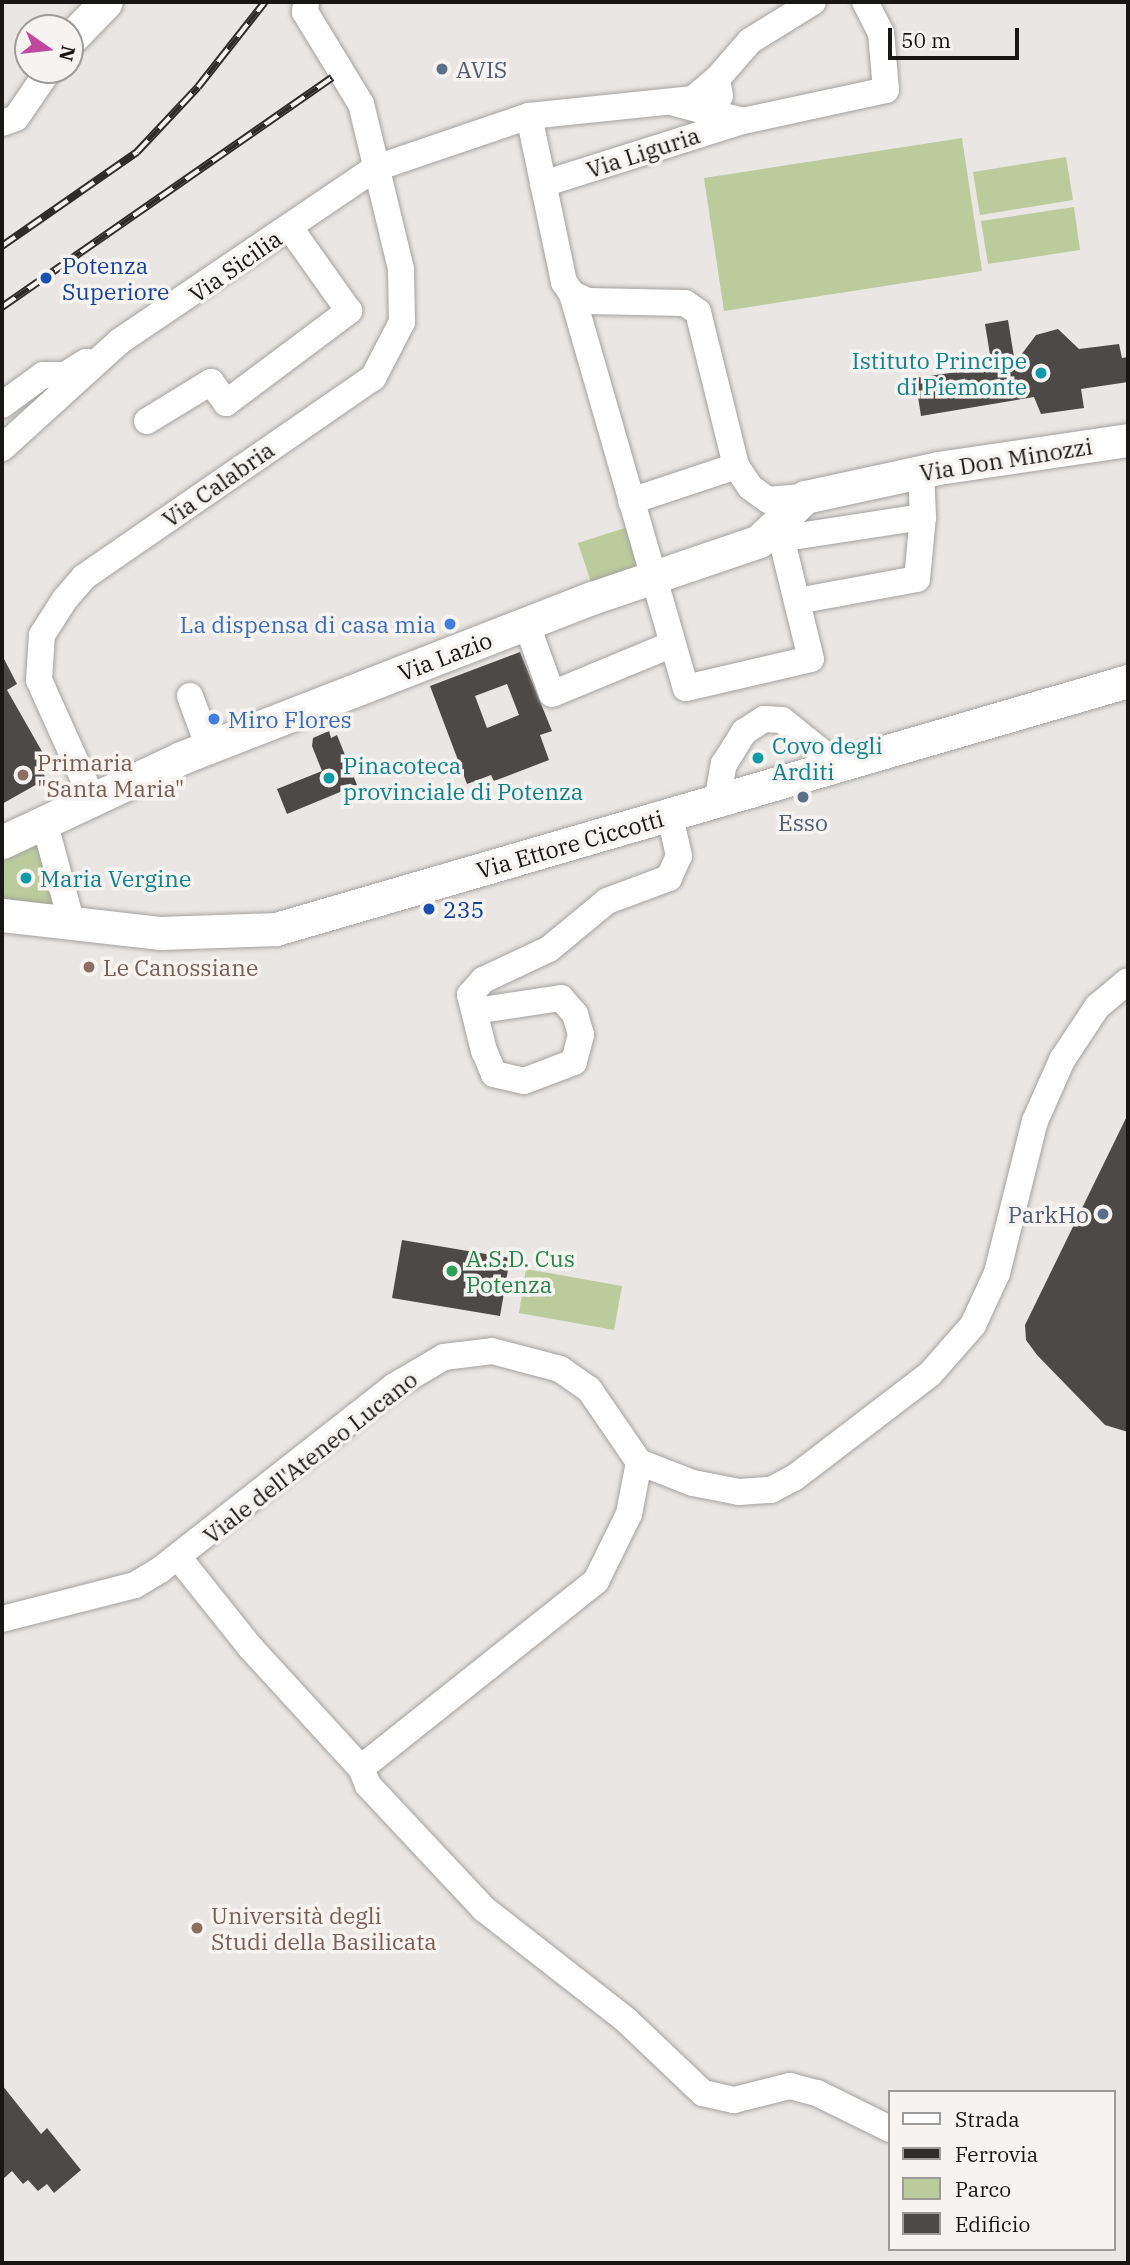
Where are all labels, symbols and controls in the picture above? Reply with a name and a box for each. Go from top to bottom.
north arrow [14,14,84,84]
scale bar [892,14,1023,58]
text: 50 m [901,26,951,54]
text: N [54,43,81,64]
place label: AVIS [456,55,507,83]
marker: AVIS [434,61,450,77]
street label: Via Liguria [583,121,703,183]
street label: Via Sicilia [183,224,287,308]
place label: Potenza Superiore [62,251,169,305]
marker: Potenza Superiore [36,268,56,288]
place label: Istituto Principe di Piemonte [852,346,1027,400]
marker: Istituto Principe di Piemonte [1033,365,1049,381]
street label: Via Don Minozzi [918,432,1094,486]
street label: Via Calabria [157,435,279,533]
place label: La dispensa di casa mia [180,610,436,638]
marker: La dispensa di casa mia [442,616,458,632]
street label: Via Lazio [394,626,496,686]
place label: Miro Flores [228,705,352,733]
marker: Miro Flores [206,711,222,727]
place label: Covo degli Arditi [772,731,883,785]
place label: Primaria "Santa Maria" [37,748,184,802]
marker: Covo degli Arditi [750,750,766,766]
place label: Pinacoteca provinciale di Potenza [343,751,583,805]
marker: Primaria "Santa Maria" [15,767,31,783]
marker: Pinacoteca provinciale di Potenza [321,770,337,786]
marker: Esso [795,789,811,805]
street label: Via Ettore Ciccotti [473,804,667,884]
place label: Esso [778,808,828,836]
place label: Maria Vergine [40,864,191,892]
marker: Maria Vergine [18,870,34,886]
place label: 235 [443,895,484,923]
marker: 235 [421,901,437,917]
place label: Le Canossiane [103,953,258,981]
marker: Le Canossiane [81,959,97,975]
place label: ParkHo [1008,1200,1089,1228]
marker: ParkHo [1095,1206,1111,1222]
place label: A.S.D. Cus Potenza [466,1244,575,1298]
marker: A.S.D. Cus Potenza [444,1263,460,1279]
street label: Viale dell'Ateneo Lucano [198,1365,422,1549]
place label: Università degli Studi della Basilicata [211,1901,437,1955]
marker: Università degli Studi della Basilicata [189,1920,205,1936]
legend [888,2090,1116,2251]
text: Strada [955,2105,1020,2133]
text: Ferrovia [955,2140,1038,2168]
text: Parco [955,2175,1011,2203]
text: Edificio [955,2210,1030,2238]

